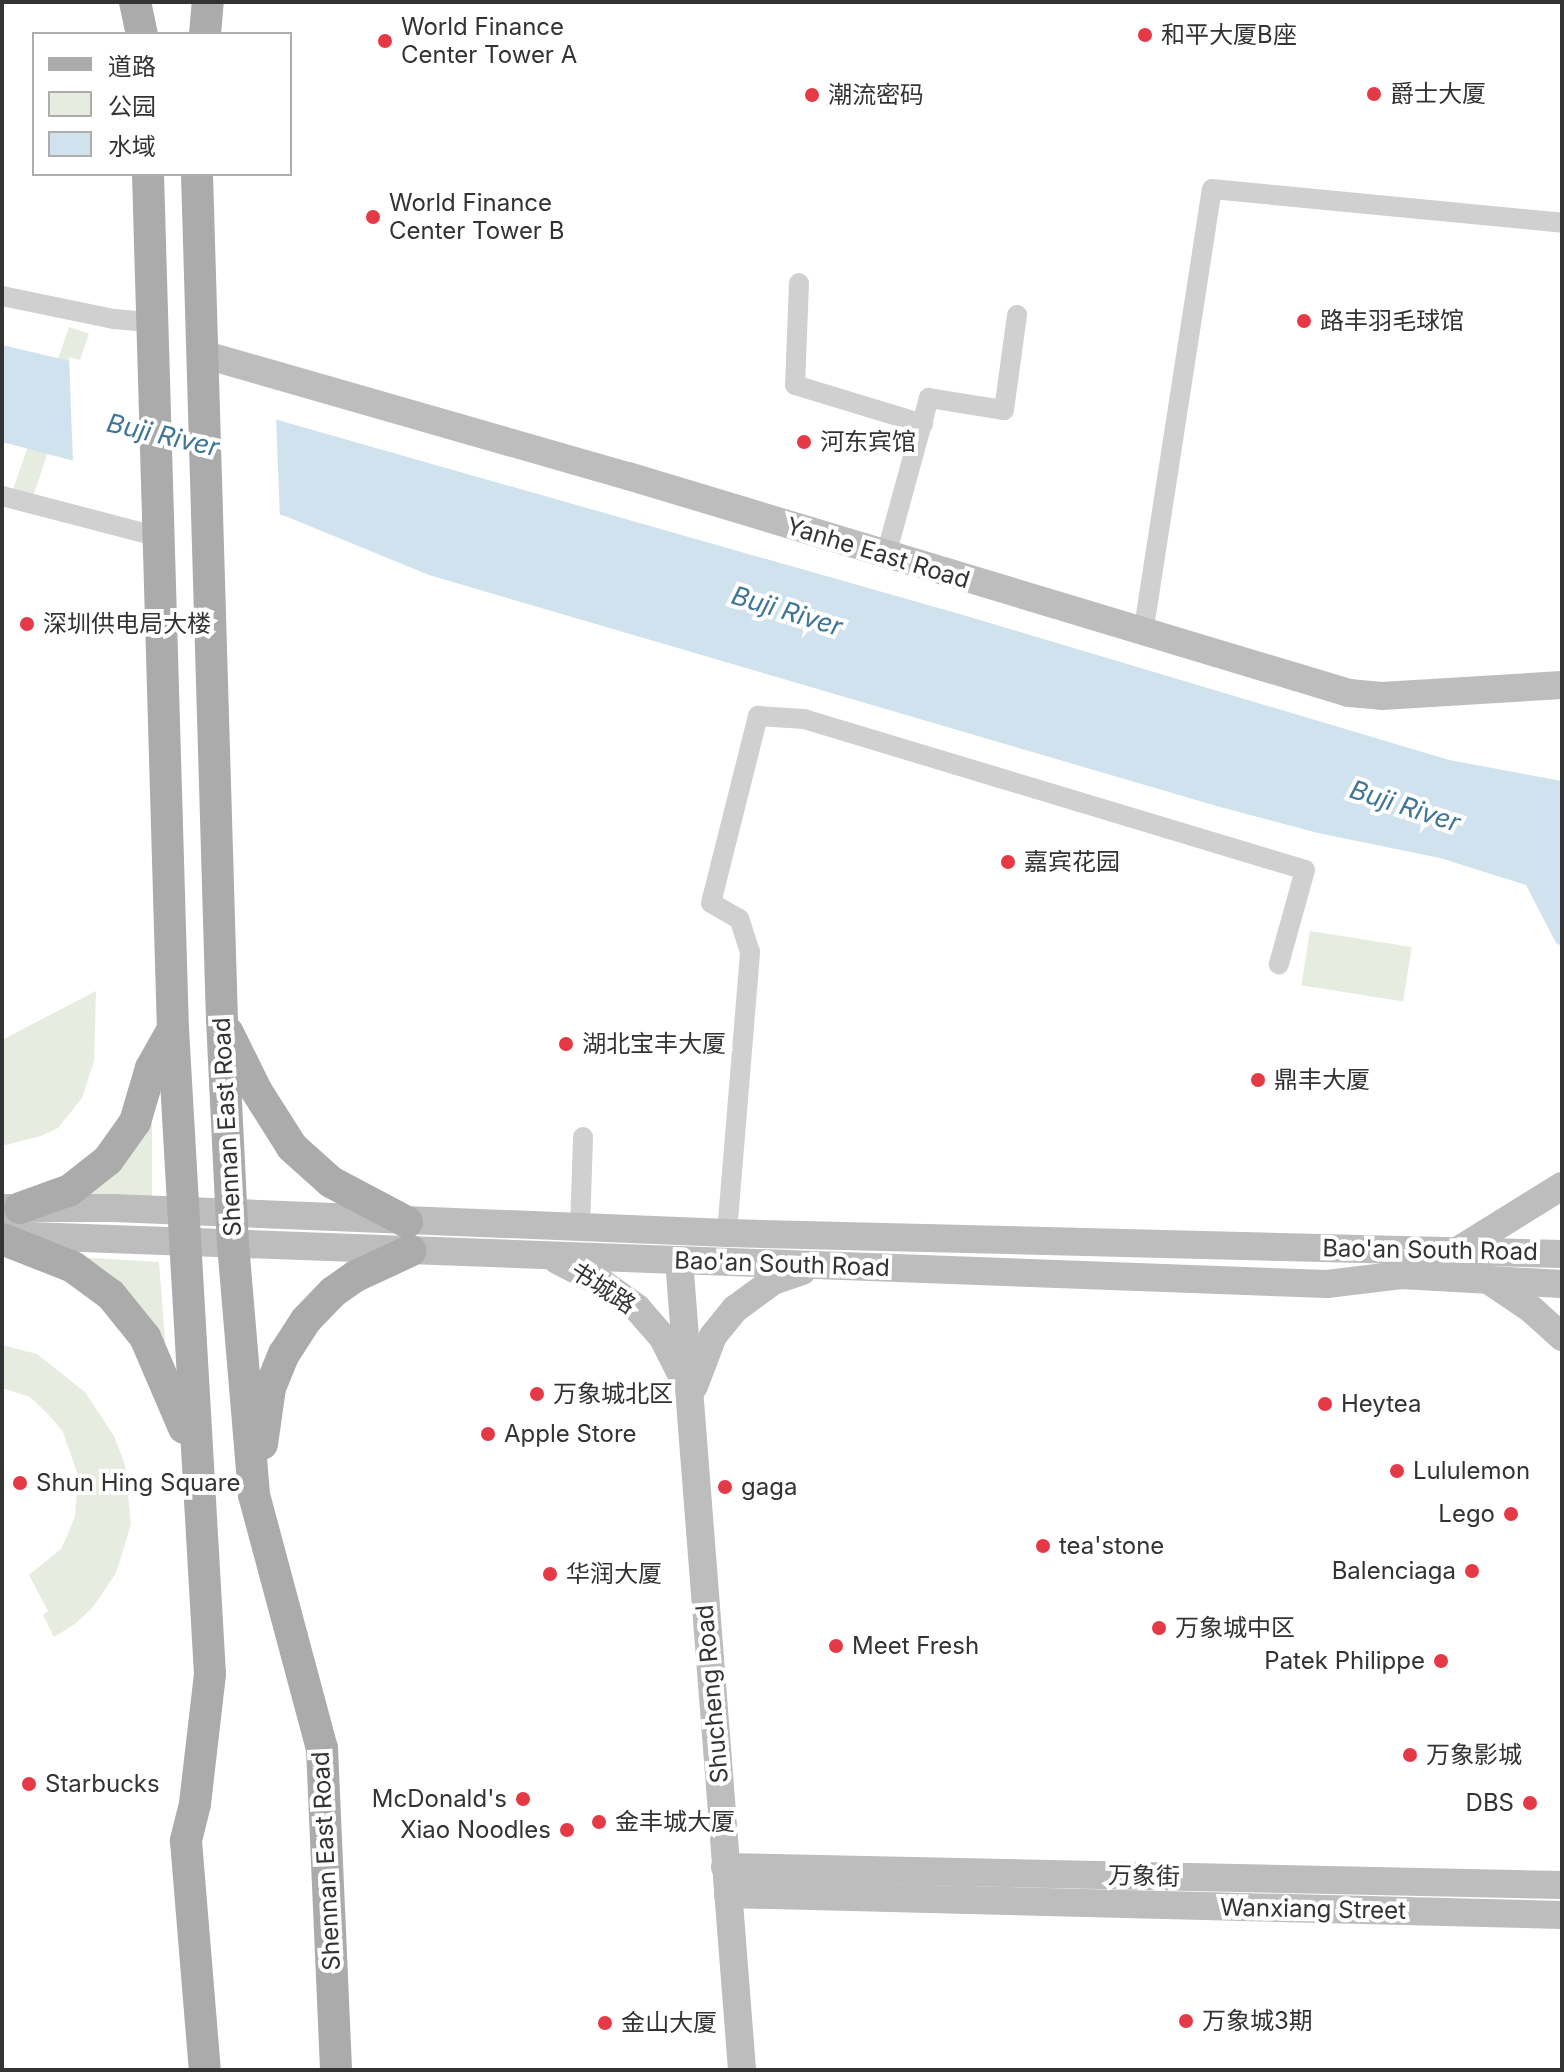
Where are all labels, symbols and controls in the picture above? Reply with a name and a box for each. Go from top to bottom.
place label: World Finance Center Tower A [401,13,577,69]
place label: 和平大厦B座 [1161,21,1297,49]
marker: 和平大厦B座 [1136,26,1154,44]
legend [32,32,292,176]
marker: World Finance Center Tower A [376,32,394,50]
text: 道路 [108,52,156,81]
place label: 爵士大厦 [1390,80,1486,108]
place label: 潮流密码 [828,81,924,109]
marker: 爵士大厦 [1365,85,1383,103]
marker: 潮流密码 [803,86,821,104]
text: 公园 [108,92,156,121]
text: 水域 [108,132,156,161]
place label: World Finance Center Tower B [389,189,564,245]
marker: World Finance Center Tower B [364,208,382,226]
place label: 路丰羽毛球馆 [1320,307,1464,335]
marker: 路丰羽毛球馆 [1295,312,1313,330]
water label: Buji River [104,407,222,463]
place label: 河东宾馆 [820,428,916,456]
marker: 河东宾馆 [795,433,813,451]
street label: Yanhe East Road [783,511,973,595]
water label: Buji River [728,579,846,643]
place label: 深圳供电局大楼 [43,610,211,638]
marker: 深圳供电局大楼 [18,615,36,633]
water label: Buji River [1346,774,1464,838]
place label: 嘉宾花园 [1024,848,1120,876]
marker: 嘉宾花园 [999,853,1017,871]
street label: Shennan East Road [207,1017,247,1237]
place label: 湖北宝丰大厦 [582,1030,726,1058]
marker: 湖北宝丰大厦 [557,1035,575,1053]
place label: 鼎丰大厦 [1274,1066,1370,1094]
marker: 鼎丰大厦 [1249,1071,1267,1089]
street label: Bao'an South Road [1322,1234,1538,1266]
street label: Bao'an South Road [674,1246,890,1282]
street label: 书城路 [565,1256,641,1320]
place label: 万象城北区 [553,1380,673,1408]
marker: 万象城北区 [528,1385,546,1403]
place label: Heytea [1341,1390,1422,1418]
marker: Heytea [1316,1395,1334,1413]
place label: Apple Store [504,1420,637,1448]
marker: Apple Store [479,1425,497,1443]
place label: Lululemon [1413,1457,1530,1485]
marker: Lululemon [1388,1462,1406,1480]
place label: Shun Hing Square [36,1469,240,1497]
place label: gaga [741,1473,797,1501]
marker: Shun Hing Square [11,1474,29,1492]
marker: gaga [716,1478,734,1496]
place label: Lego [1438,1500,1495,1528]
marker: Lego [1502,1505,1520,1523]
place label: tea'stone [1059,1532,1164,1560]
marker: tea'stone [1034,1537,1052,1555]
place label: Balenciaga [1332,1557,1456,1585]
place label: 华润大厦 [566,1560,662,1588]
marker: Balenciaga [1463,1562,1481,1580]
marker: 华润大厦 [541,1565,559,1583]
street label: Shucheng Road [690,1603,734,1785]
place label: 万象城中区 [1175,1614,1295,1642]
marker: 万象城中区 [1150,1619,1168,1637]
place label: Meet Fresh [852,1632,979,1660]
marker: Meet Fresh [827,1637,845,1655]
place label: Patek Philippe [1264,1647,1425,1675]
marker: Patek Philippe [1432,1652,1450,1670]
place label: 万象影城 [1426,1741,1522,1769]
marker: 万象影城 [1401,1746,1419,1764]
street label: Shennan East Road [306,1751,346,1971]
place label: Starbucks [45,1770,160,1798]
marker: Starbucks [20,1775,38,1793]
place label: McDonald's [372,1785,507,1813]
place label: DBS [1466,1789,1514,1817]
marker: McDonald's [514,1790,532,1808]
marker: DBS [1521,1794,1539,1812]
place label: 金丰城大厦 [615,1808,735,1836]
marker: 金丰城大厦 [590,1813,608,1831]
place label: Xiao Noodles [400,1816,551,1844]
marker: Xiao Noodles [558,1821,576,1839]
street label: 万象街 [1108,1861,1180,1891]
street label: Wanxiang Street [1220,1893,1406,1925]
place label: 万象城3期 [1202,2007,1313,2035]
place label: 金山大厦 [621,2009,717,2037]
marker: 万象城3期 [1177,2012,1195,2030]
marker: 金山大厦 [596,2014,614,2032]

